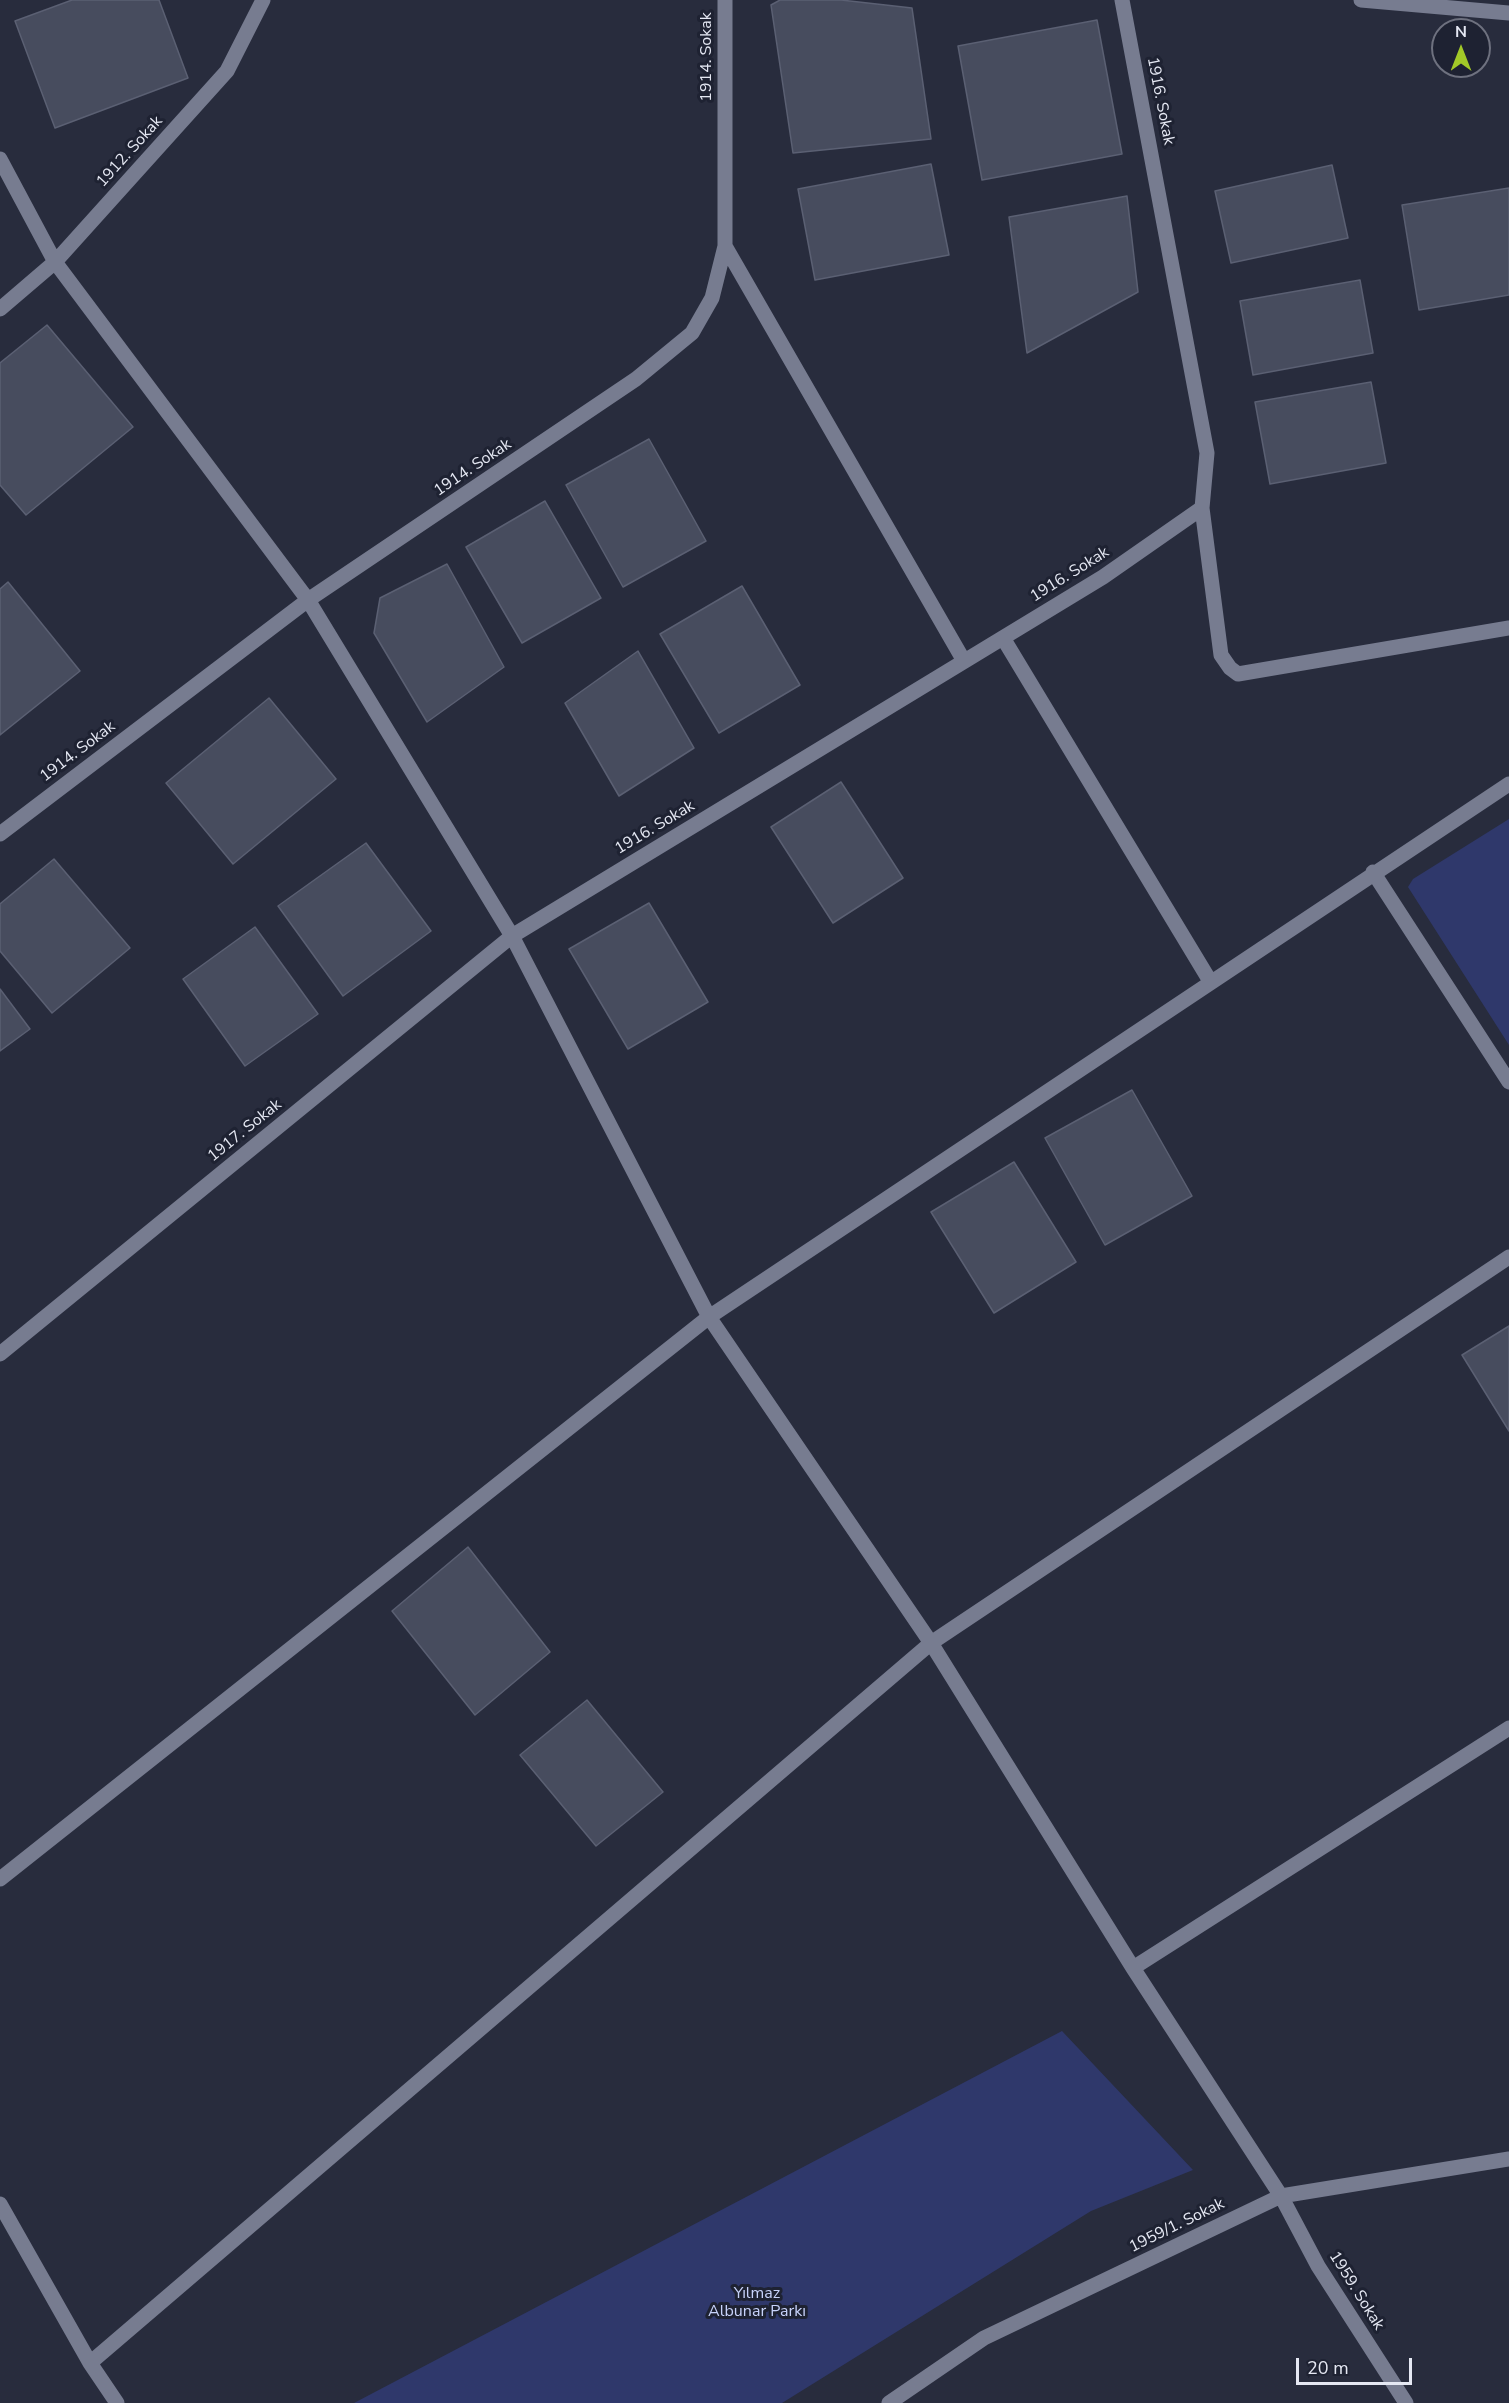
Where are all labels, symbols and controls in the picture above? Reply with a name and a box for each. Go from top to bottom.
street label: 1914. Sokak [697,12,717,102]
north arrow [1431,18,1491,78]
text: N [1455,21,1467,43]
street label: 1916. Sokak [1142,55,1178,147]
street label: 1912. Sokak [93,112,167,192]
street label: 1914. Sokak [431,435,515,501]
street label: 1916. Sokak [1027,543,1113,607]
street label: 1914. Sokak [37,717,119,787]
street label: 1916. Sokak [612,797,698,859]
street label: 1917. Sokak [204,1095,286,1167]
street label: 1959/1. Sokak [1126,2195,1228,2257]
street label: 1959. Sokak [1324,2248,1388,2334]
park label: Yılmaz Albunar Parkı [708,2284,806,2322]
scale bar [1299,2346,1414,2384]
text: 20 m [1307,2356,1349,2380]

